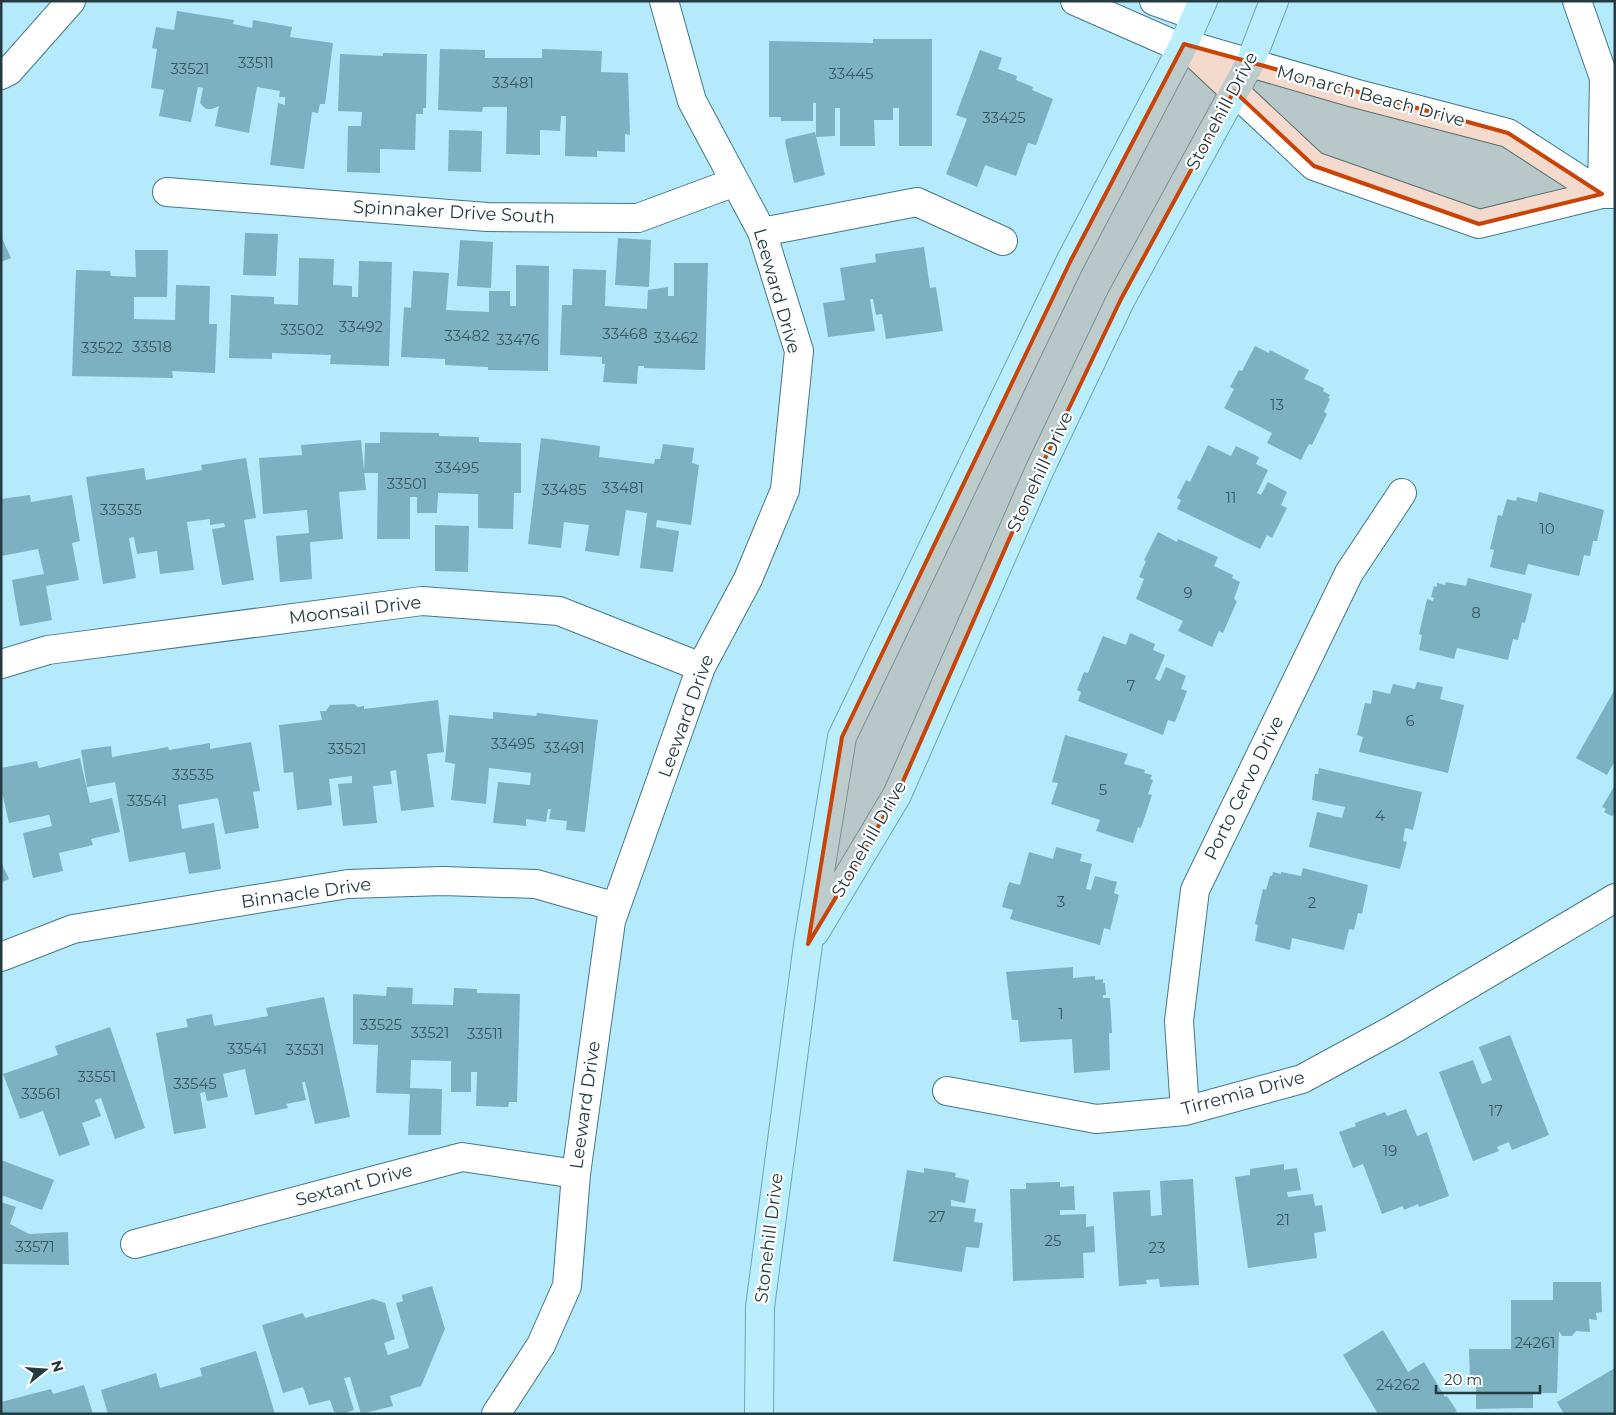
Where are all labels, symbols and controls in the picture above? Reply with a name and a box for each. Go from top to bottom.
street label: Stonehill Drive [1182,48,1263,174]
house number: 33511 [238,53,274,72]
house number: 33521 [170,59,210,78]
street label: Monarch Beach Drive [1274,60,1468,132]
house number: 33445 [828,64,874,83]
house number: 33481 [492,73,534,92]
house number: 33425 [982,108,1026,127]
street label: Spinnaker Drive South [353,196,555,228]
street label: Leeward Drive [749,226,805,356]
house number: 33492 [339,317,383,336]
house number: 33502 [280,320,324,339]
house number: 33468 [602,324,648,343]
house number: 33482 [444,326,490,345]
house number: 33462 [654,328,698,347]
house number: 33476 [496,330,540,349]
house number: 33518 [132,337,172,356]
house number: 33522 [81,338,123,357]
house number: 13 [1270,395,1284,414]
street label: Stonehill Drive [1002,408,1078,536]
house number: 33495 [435,458,479,477]
house number: 33501 [387,474,427,493]
house number: 33481 [602,478,644,497]
house number: 33485 [542,480,586,499]
house number: 11 [1226,488,1236,507]
house number: 33535 [100,500,142,519]
house number: 10 [1539,519,1555,538]
house number: 9 [1183,583,1193,602]
street label: Moonsail Drive [288,591,422,629]
house number: 8 [1471,603,1481,622]
street label: Leeward Drive [654,651,718,780]
house number: 7 [1127,676,1136,695]
house number: 6 [1405,711,1415,730]
street label: Porto Cervo Drive [1200,712,1289,864]
house number: 33495 [491,734,535,753]
house number: 33491 [543,738,585,757]
house number: 33521 [327,739,367,758]
house number: 33535 [172,765,214,784]
street label: Stonehill Drive [827,777,911,901]
house number: 5 [1099,780,1107,799]
house number: 33541 [127,791,167,810]
house number: 4 [1375,806,1385,825]
street label: Binnacle Drive [240,873,372,913]
house number: 3 [1057,892,1065,911]
house number: 2 [1308,893,1316,912]
house number: 1 [1058,1004,1064,1023]
house number: 33525 [360,1015,402,1034]
house number: 33521 [410,1023,450,1042]
house number: 33511 [467,1024,503,1043]
house number: 33541 [227,1039,267,1058]
street label: Leeward Drive [565,1039,605,1170]
house number: 33531 [286,1040,325,1059]
street label: Tirremia Drive [1179,1066,1307,1120]
house number: 33551 [77,1067,117,1086]
house number: 33545 [173,1074,217,1093]
house number: 33561 [21,1084,61,1103]
house number: 17 [1489,1101,1503,1120]
house number: 19 [1383,1141,1397,1160]
street label: Sextant Drive [293,1159,415,1211]
street label: Stonehill Drive [750,1172,788,1304]
house number: 27 [928,1207,946,1226]
house number: 21 [1276,1210,1290,1229]
house number: 25 [1044,1231,1062,1250]
house number: 33571 [15,1237,55,1256]
house number: 23 [1149,1238,1165,1257]
house number: 24261 [1514,1333,1556,1352]
north arrow [20,1345,70,1395]
text: N [47,1358,68,1374]
scale bar [1436,1362,1540,1394]
text: 20 m [1444,1370,1482,1389]
house number: 24262 [1376,1375,1420,1394]

